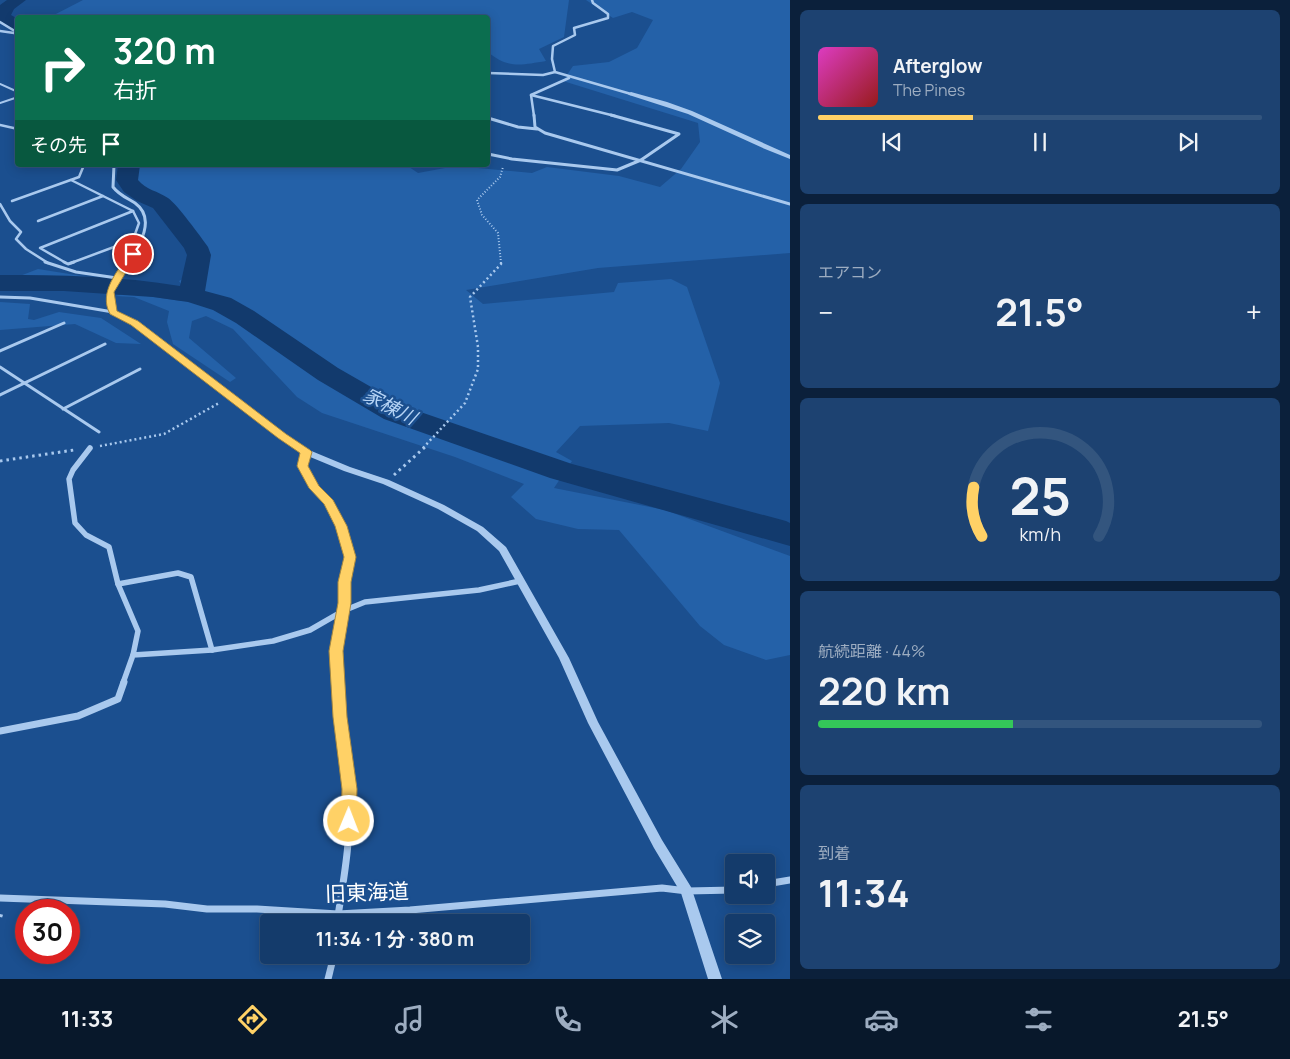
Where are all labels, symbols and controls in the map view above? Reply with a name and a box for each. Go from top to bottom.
text: 320 m [113,27,216,75]
icon: right [30,35,95,100]
text: Afterglow [893,53,982,79]
text: 右折 [113,75,157,105]
text: The Pines [893,79,965,101]
icon: previous [878,128,906,156]
icon: pause [1026,128,1054,156]
icon: next [1174,128,1202,156]
icon: arrive [97,130,125,158]
text: その先 [30,132,87,158]
pin [112,233,154,275]
icon: arrive [119,240,147,268]
text: エアコン [818,261,882,283]
text: 21.5° [995,285,1084,337]
text: − [818,293,833,331]
text: + [1246,293,1262,331]
water label: 家棟川 [359,381,423,431]
text: 25 [1009,460,1071,531]
text: km/h [1019,522,1061,546]
text: 航続距離 · 44% [818,640,925,662]
text: 220 km [818,664,950,716]
position arrow [322,794,374,846]
text: 到着 [818,842,850,864]
map controls [725,854,775,964]
button: sound [725,854,775,904]
text: 11:34 [818,866,910,918]
street label: 旧東海道 [325,877,409,907]
speed limit sign: 30 [15,899,80,964]
button: layers [725,914,775,964]
text: 11:34 · 1 分 · 380 m [316,926,474,952]
icon: directions [235,1002,270,1037]
icon: music [392,1002,427,1037]
icon: phone [550,1002,585,1037]
icon: climate [707,1002,742,1037]
icon: car [864,1002,899,1037]
icon: filters [1021,1002,1056,1037]
text: 11:33 [61,1004,113,1034]
text: 21.5° [1178,1004,1229,1034]

